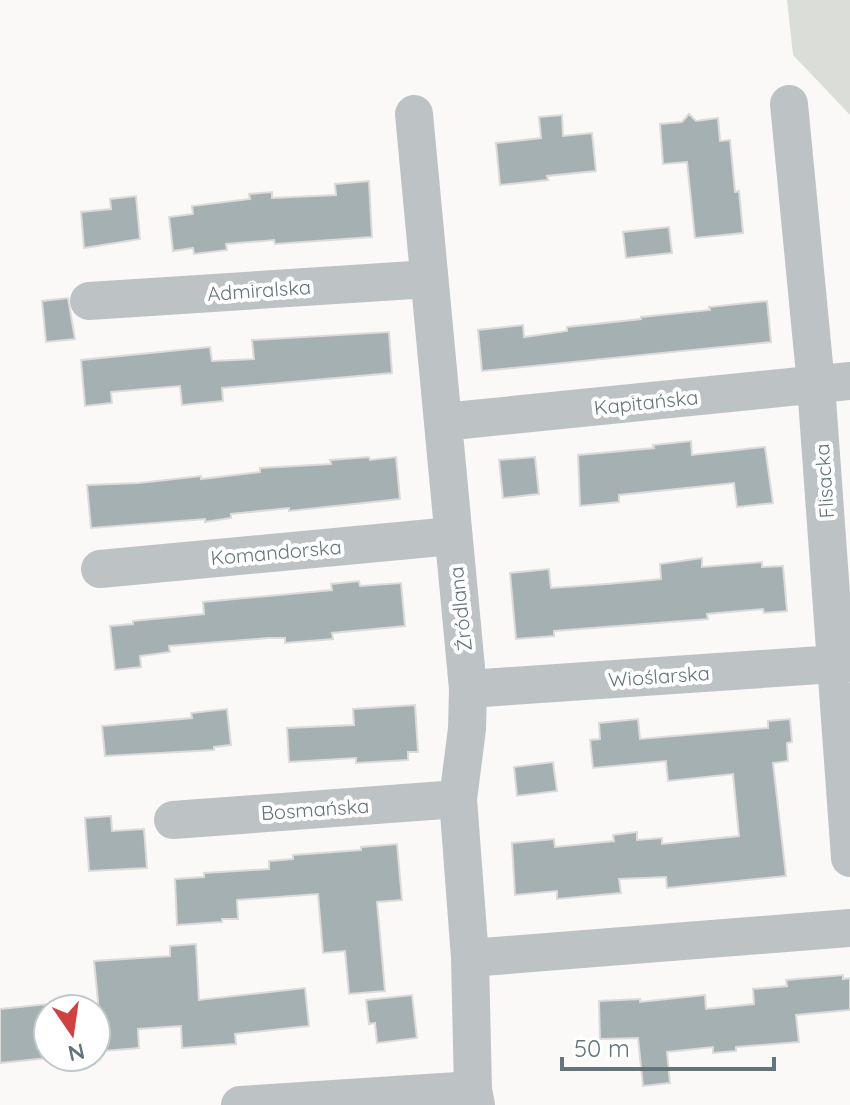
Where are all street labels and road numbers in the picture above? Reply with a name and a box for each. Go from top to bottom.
street label: Admiralska [206,274,312,306]
street label: Kapitańska [593,384,699,420]
street label: Flisacka [809,443,839,519]
street label: Komandorska [210,534,342,570]
street label: Źródlana [443,565,477,653]
street label: Wioślarska [607,660,711,692]
street label: Bosmańska [260,793,370,825]

